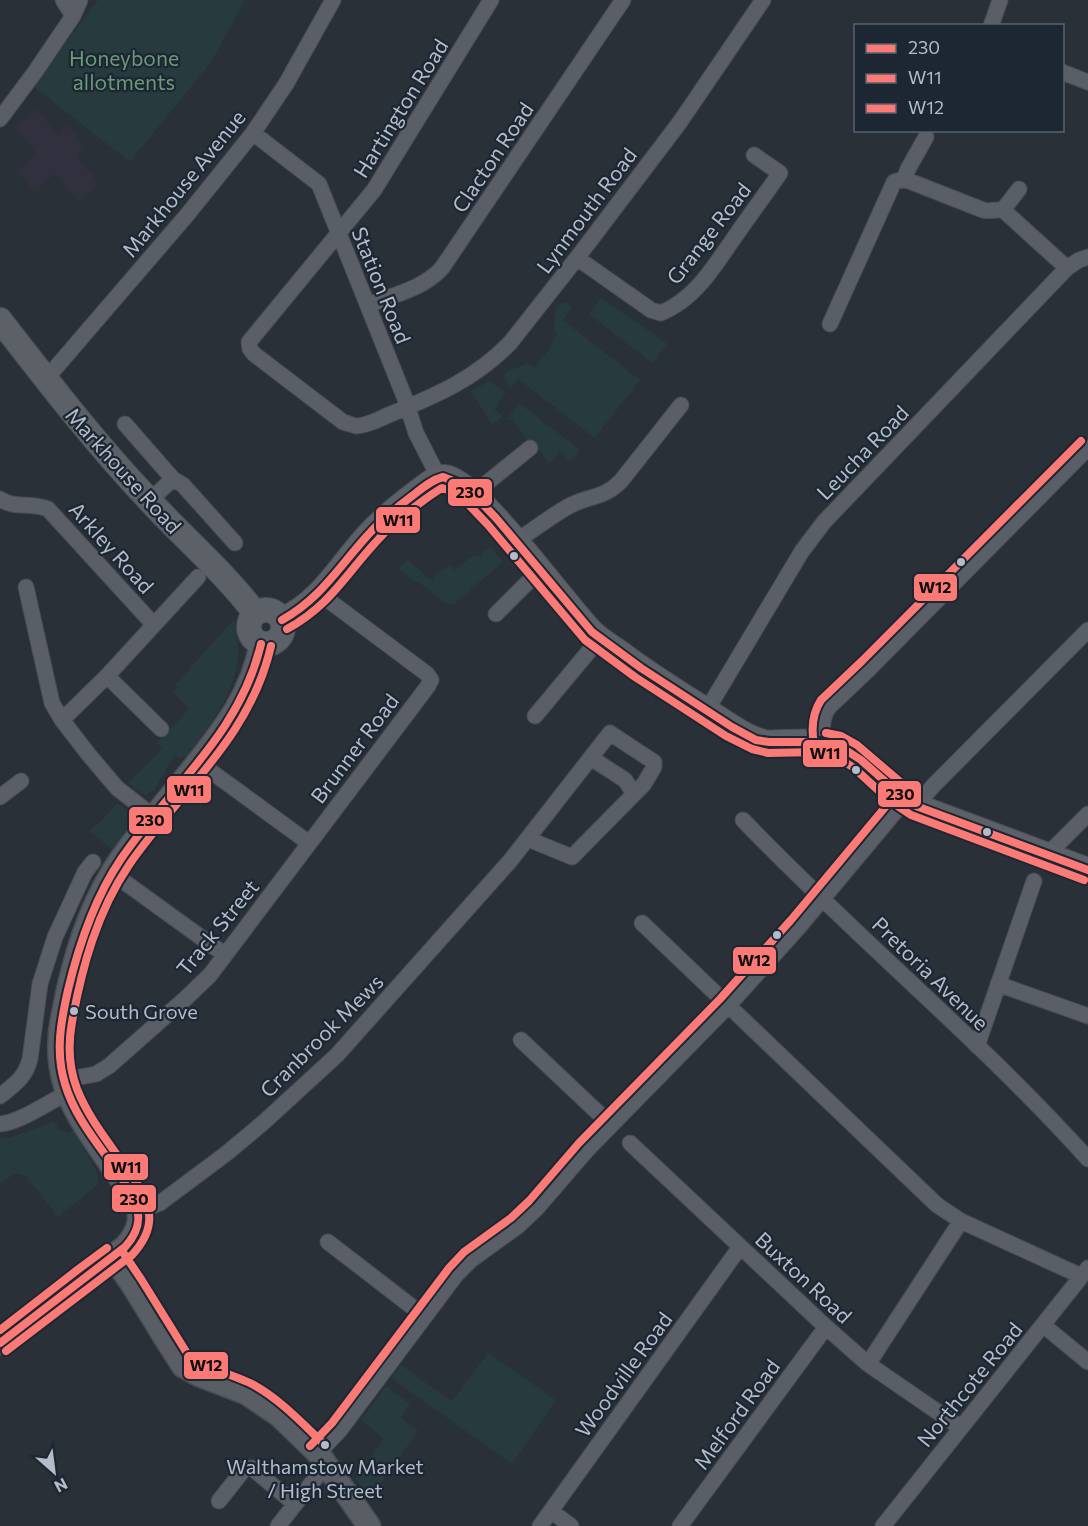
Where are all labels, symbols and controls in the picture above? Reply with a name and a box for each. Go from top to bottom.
legend [854,24,1064,132]
street label: Hartington Road [347,34,453,182]
text: 230 [908,36,940,58]
park label: Honeybone allotments [69,45,179,94]
text: W11 [908,66,942,88]
text: W12 [908,96,944,118]
street label: Clacton Road [446,97,538,217]
street label: Markhouse Avenue [116,105,250,261]
street label: Lynmouth Road [531,142,641,278]
street label: Grange Road [661,177,755,289]
street label: Station Road [347,223,417,347]
street label: Leucha Road [811,400,913,504]
street label: Markhouse Road [61,402,187,538]
line badge: 230 [447,478,493,507]
text: 230 [455,482,485,501]
street label: Arkley Road [64,496,160,598]
line badge: W11 [375,506,421,534]
text: W11 [382,510,414,529]
unlabelled marker [508,550,520,562]
unlabelled marker [955,556,967,568]
line badge: W12 [913,573,958,602]
text: W12 [919,577,951,596]
street label: Brunner Road [305,688,403,808]
line badge: W11 [802,739,848,768]
text: W11 [809,743,841,762]
unlabelled marker [850,764,862,776]
line badge: W11 [166,775,212,804]
text: W11 [173,780,205,799]
line badge: 230 [877,780,922,808]
text: 230 [885,784,915,803]
line badge: 230 [128,806,173,835]
text: 230 [135,810,165,829]
unlabelled marker [981,826,993,838]
street label: Track Street [171,874,263,980]
street label: Pretoria Avenue [868,911,994,1035]
unlabelled marker [771,929,783,941]
line badge: W12 [732,946,777,975]
text: W12 [738,950,770,969]
street label: Cranbrook Mews [254,968,388,1102]
place label: South Grove [85,999,198,1023]
marker: South Grove [68,1005,80,1017]
line badge: W11 [103,1153,149,1181]
text: W11 [110,1157,142,1176]
line badge: 230 [111,1184,157,1213]
text: 230 [119,1189,149,1208]
street label: Buxton Road [751,1226,857,1328]
street label: Woodville Road [569,1307,677,1441]
street label: Northcote Road [911,1317,1027,1451]
line badge: W12 [183,1351,229,1380]
street label: Melford Road [688,1354,784,1474]
text: W12 [190,1355,222,1374]
marker: Walthamstow Market / High Street [319,1439,331,1451]
north arrow [24,1442,84,1502]
place label: Walthamstow Market / High Street [226,1454,424,1502]
text: N [52,1474,71,1497]

